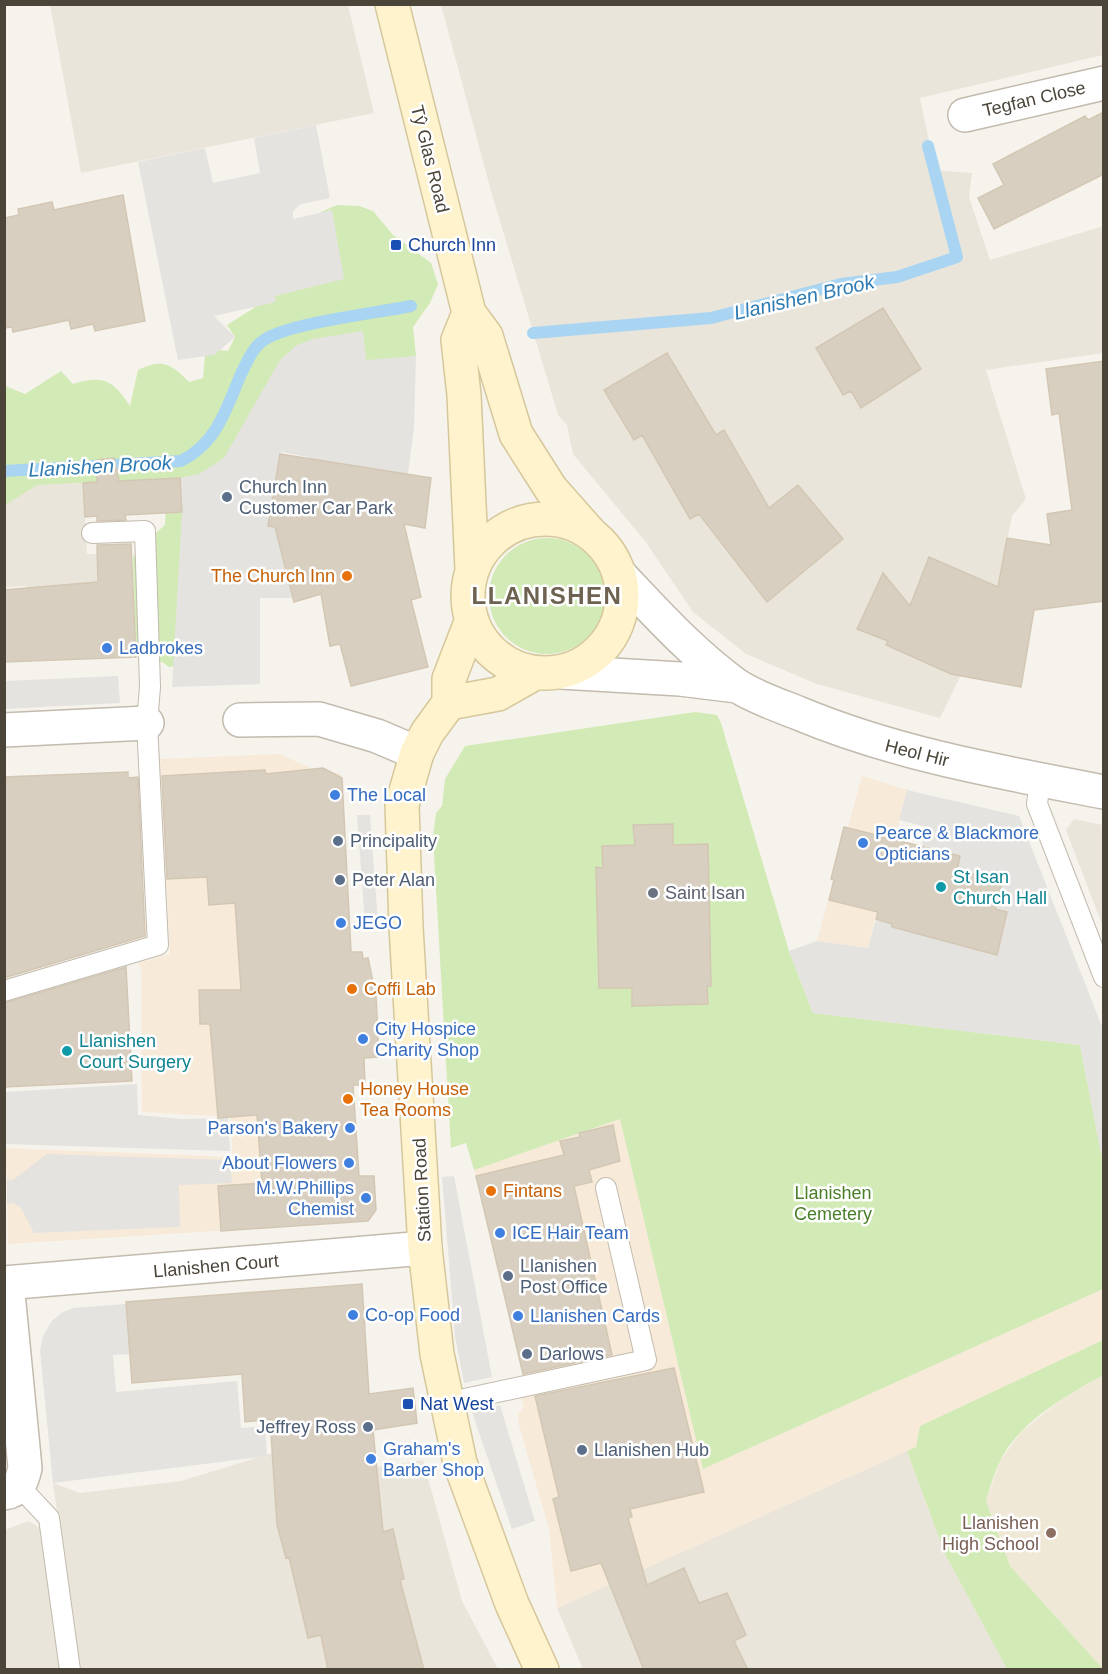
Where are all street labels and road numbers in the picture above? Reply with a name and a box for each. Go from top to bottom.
street label: Tegfan Close [981,77,1087,121]
street label: Tŷ Glas Road [407,103,453,215]
street label: Heol Hir [883,735,951,771]
street label: Station Road [409,1138,435,1242]
street label: Llanishen Court [152,1251,280,1281]

